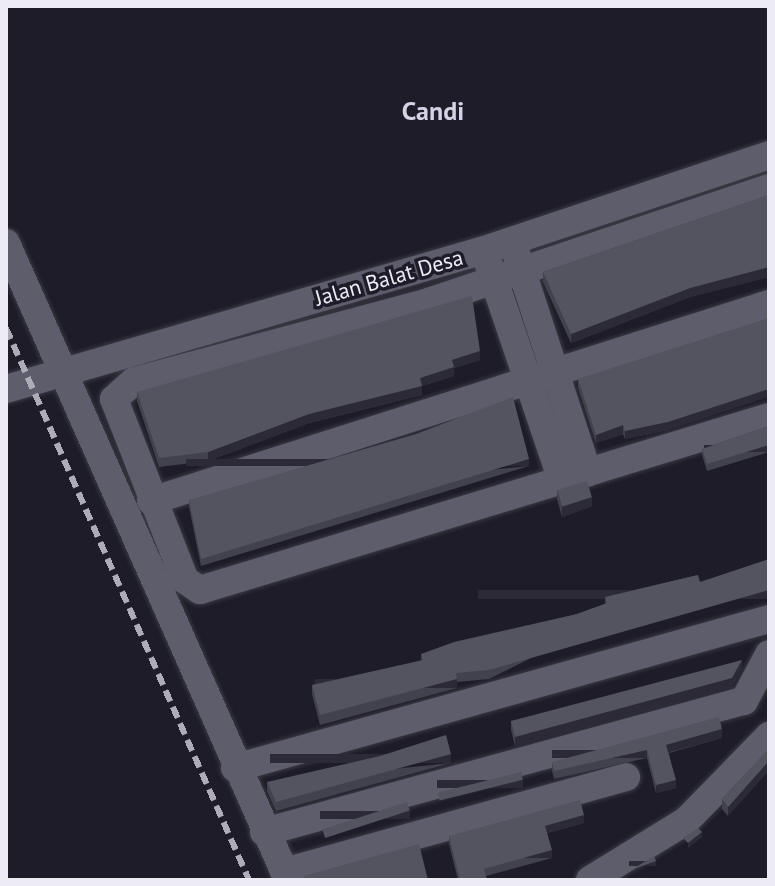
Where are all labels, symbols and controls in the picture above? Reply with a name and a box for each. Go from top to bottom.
district label: Candi [402,95,464,127]
street label: Jalan Balat Desa [312,244,466,312]

